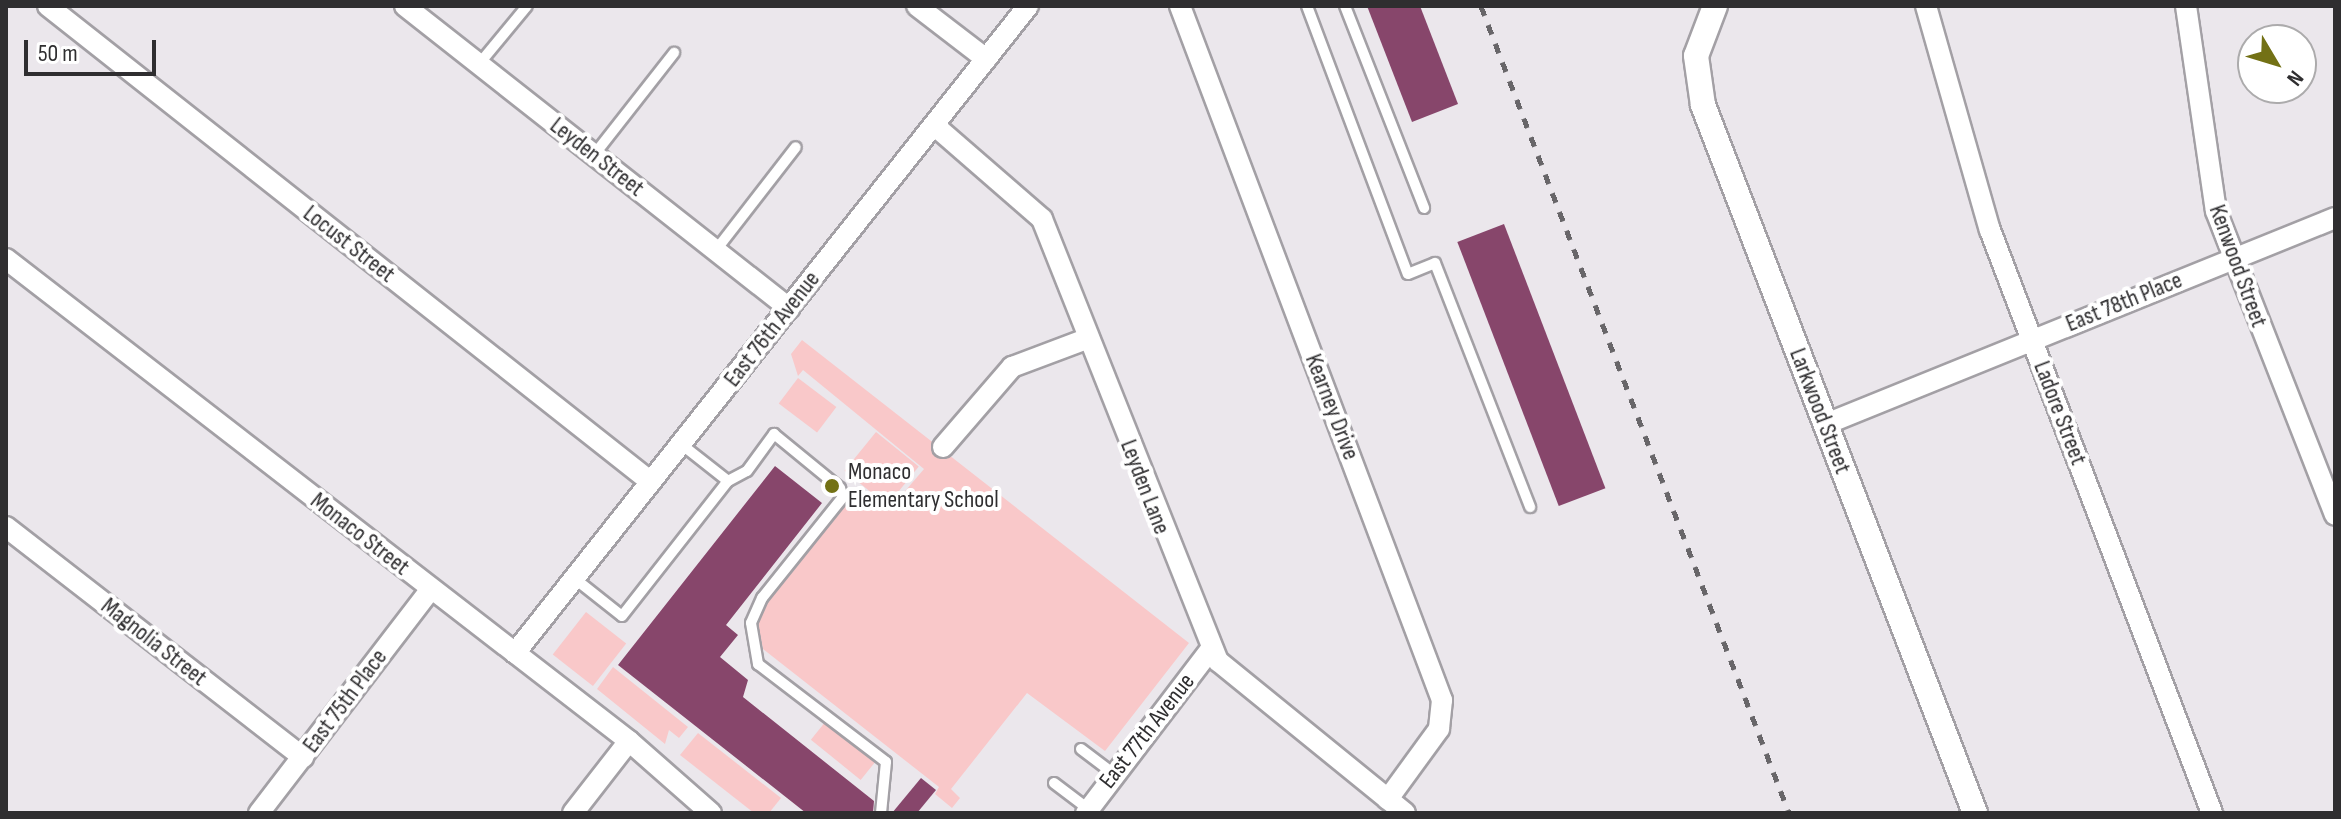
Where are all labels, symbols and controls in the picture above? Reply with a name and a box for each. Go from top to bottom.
scale bar [28,24,160,74]
north arrow [2237,24,2317,104]
text: 50 m [38,39,78,68]
text: N [2280,65,2309,91]
street label: Leyden Street [544,111,650,203]
street label: Locust Street [297,199,401,289]
street label: Kenwood Street [2203,201,2273,331]
street label: East 76th Avenue [718,265,826,393]
street label: East 78th Place [2062,266,2186,338]
street label: Larkwood Street [1783,344,1857,478]
street label: Kearney Drive [1299,350,1365,464]
street label: Ladore Street [2027,357,2093,469]
street label: Leyden Lane [1114,436,1176,538]
place label: Monaco Elementary School [848,458,999,514]
marker: Monaco Elementary School [823,477,841,495]
street label: Monaco Street [305,486,415,582]
street label: Magnolia Street [95,592,213,692]
street label: East 75th Place [297,644,393,758]
street label: East 77th Avenue [1093,668,1201,794]

